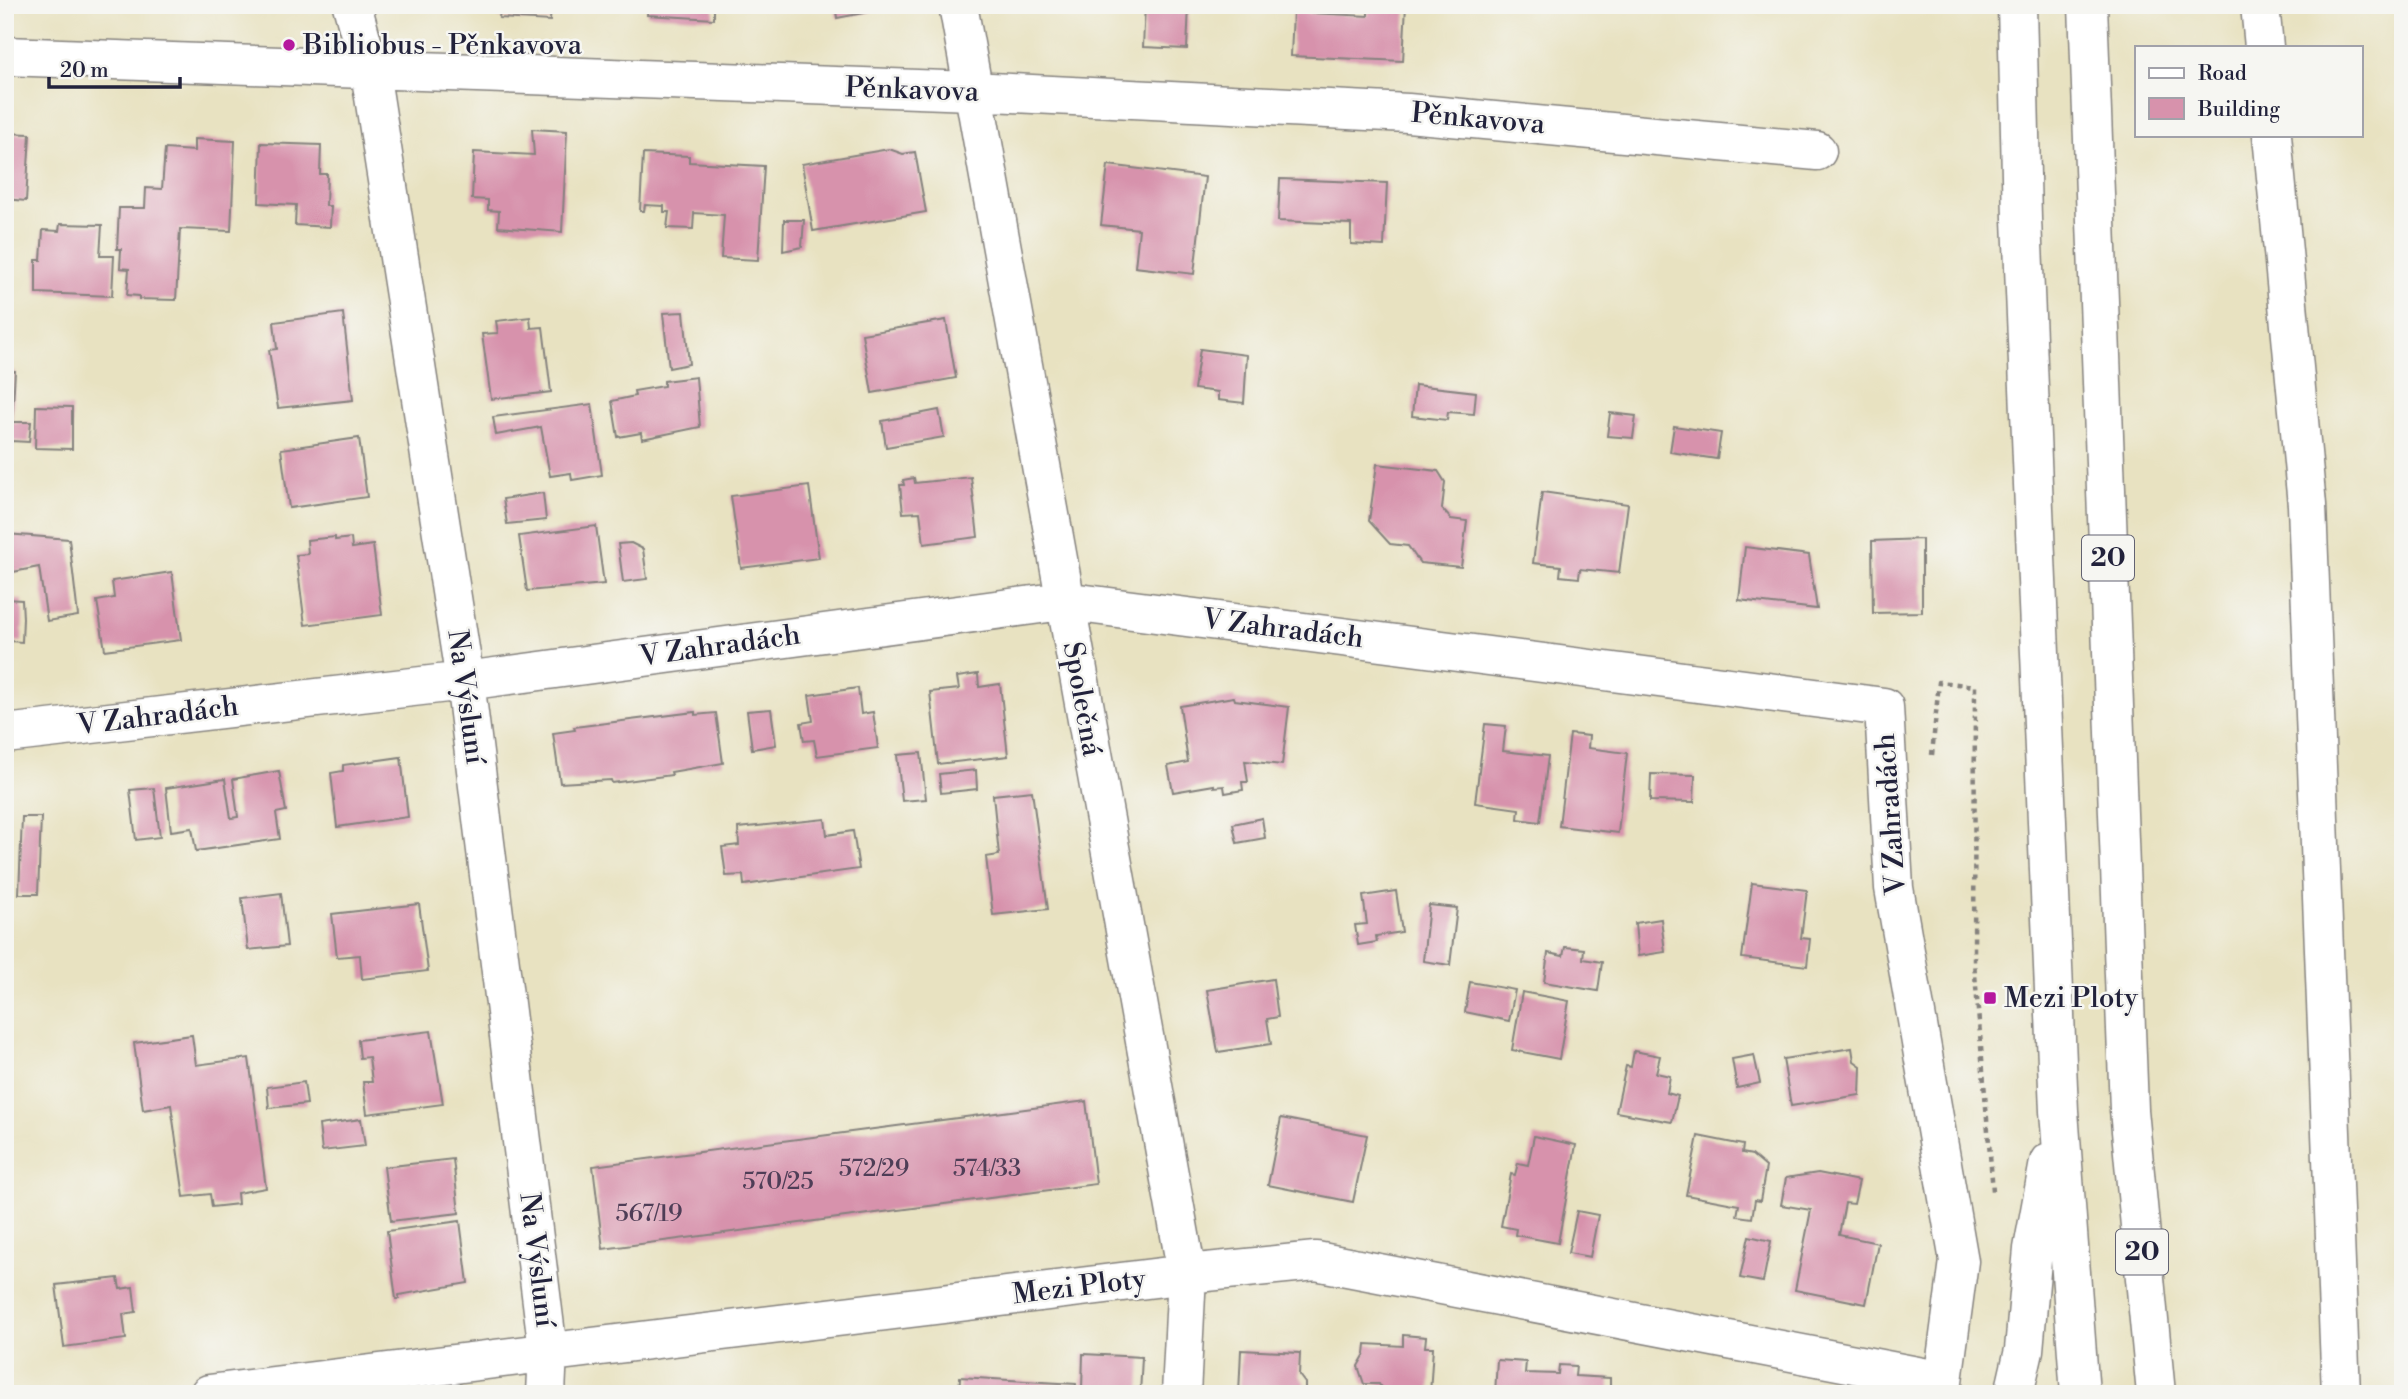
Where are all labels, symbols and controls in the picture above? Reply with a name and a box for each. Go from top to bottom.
place label: Bibliobus - Pěnkavova [302,28,583,63]
marker: Bibliobus - Pěnkavova [281,37,297,53]
scale bar [49,46,180,90]
legend [2135,46,2362,136]
text: 20 m [60,58,109,84]
text: Road [2198,61,2247,87]
street label: Pěnkavova [844,70,980,110]
street label: Pěnkavova [1410,96,1547,142]
text: Building [2197,97,2280,123]
road number: 20 [2082,536,2134,580]
street label: V Zahradách [1200,602,1366,656]
street label: V Zahradách [637,617,803,675]
street label: Na Výsluní [439,628,493,768]
street label: Společná [1055,639,1109,760]
street label: V Zahradách [75,689,241,743]
street label: V Zahradách [1868,732,1914,897]
place label: Mezi Ploty [2004,981,2138,1016]
marker: Mezi Ploty [1982,990,1998,1006]
house number: 572/29 [839,1154,909,1184]
house number: 574/33 [953,1154,1021,1184]
house number: 570/25 [742,1167,814,1197]
street label: Na Výsluní [511,1191,563,1331]
house number: 567/19 [615,1199,683,1229]
road number: 20 [2116,1230,2168,1274]
street label: Mezi Ploty [1010,1261,1148,1313]

